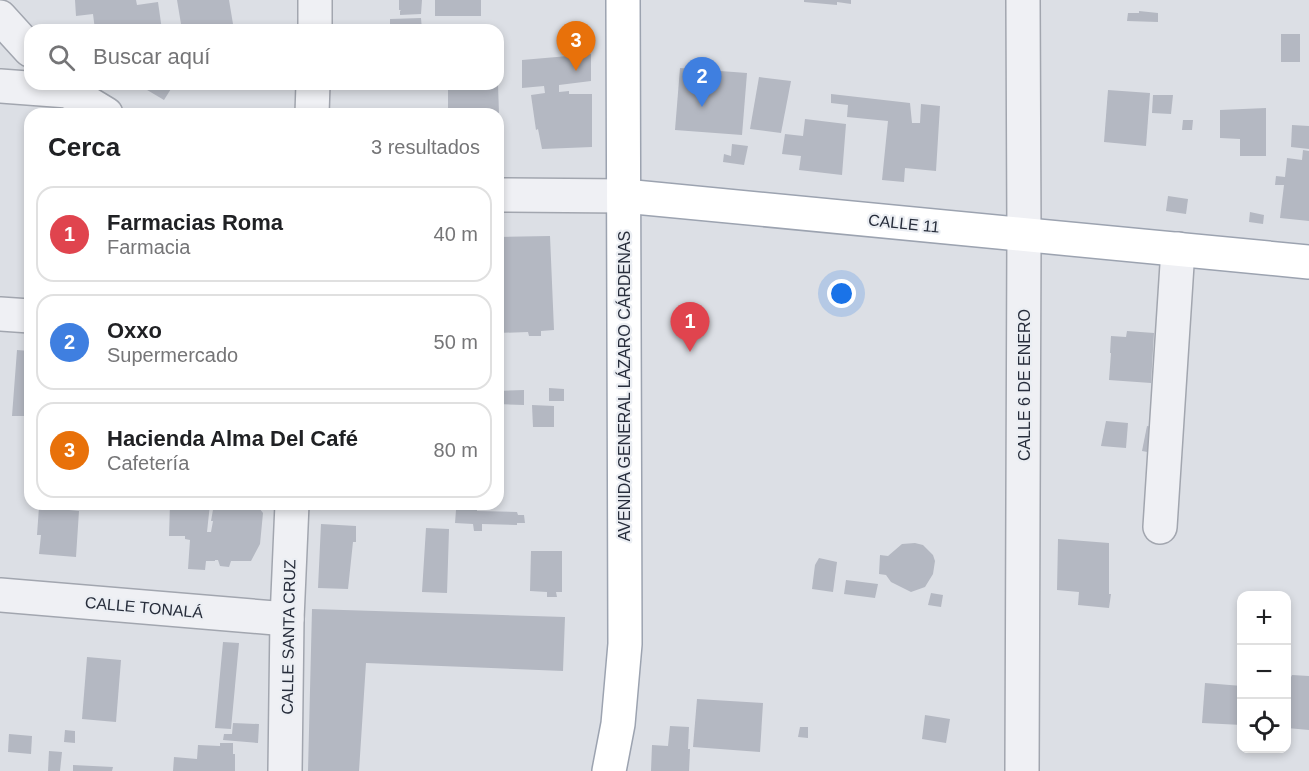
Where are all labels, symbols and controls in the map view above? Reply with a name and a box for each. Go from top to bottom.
pin: 3 [556,22,596,71]
search box [24,24,504,90]
icon: search [45,41,78,74]
text: Buscar aquí [93,44,210,69]
pin: 2 [682,57,722,107]
text: Cerca [48,132,120,162]
text: 3 resultados [371,136,480,158]
text: Farmacias Roma [107,210,283,235]
street label: CALLE 11 [867,211,941,236]
text: 1 [64,223,75,245]
text: 40 m [434,223,478,245]
street label: AVENIDA GENERAL LÁZARO CÁRDENAS [615,231,633,541]
text: Farmacia [107,236,190,258]
your location [827,279,856,308]
pin: 1 [670,302,710,352]
street label: CALLE 6 DE ENERO [1016,309,1033,461]
text: Oxxo [107,318,162,343]
text: 2 [64,331,75,353]
text: 50 m [434,331,478,353]
text: Supermercado [107,344,238,366]
text: Hacienda Alma Del Café [107,426,358,451]
text: 3 [64,439,75,461]
text: 80 m [434,439,478,461]
text: Cafetería [107,452,189,474]
street label: CALLE SANTA CRUZ [279,559,298,715]
map controls [1237,591,1291,753]
button: + [1237,591,1291,645]
street label: CALLE TONALÁ [84,593,204,621]
button: − [1237,645,1291,699]
button: locate [1237,699,1291,753]

